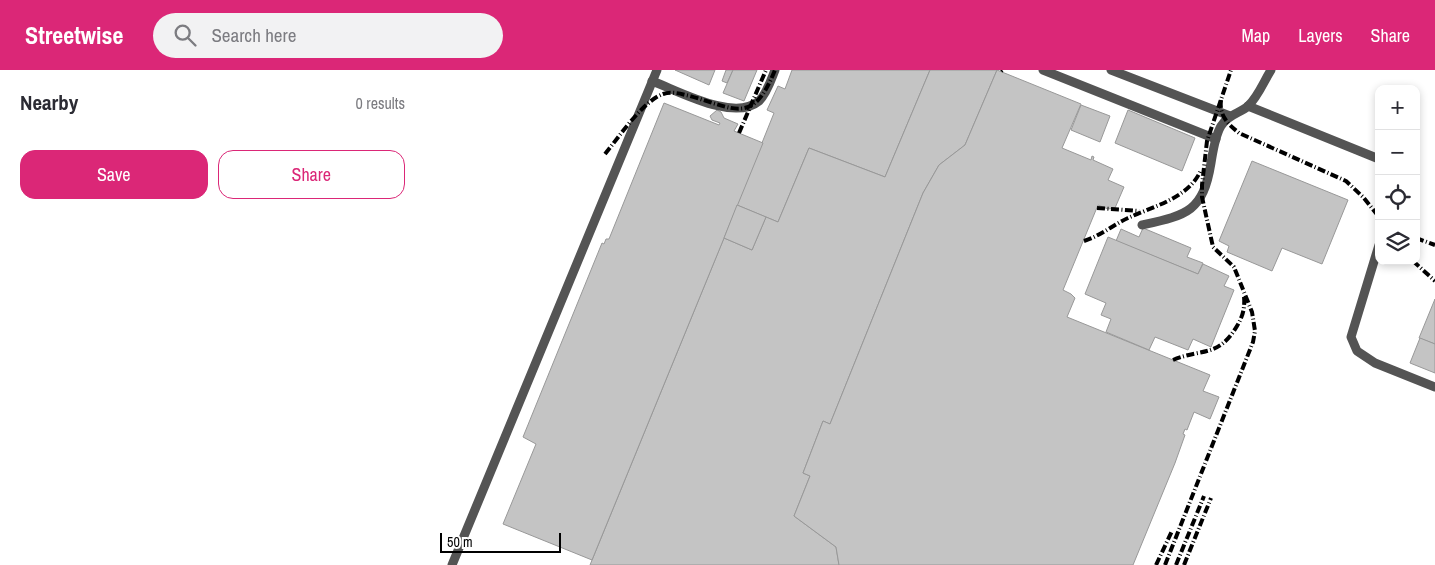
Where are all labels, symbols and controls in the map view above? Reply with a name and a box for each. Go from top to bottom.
search box [153,13,503,58]
text: Streetwise [25,19,123,51]
icon: search [171,21,199,49]
text: Search here [211,22,296,48]
text: Map [1242,23,1270,48]
text: Layers [1298,23,1343,48]
text: Share [1371,23,1410,48]
map controls [1375,85,1420,265]
button: + [1375,85,1420,130]
text: Nearby [20,88,78,117]
text: 0 results [355,92,405,114]
button: − [1375,130,1420,175]
button: Save [20,150,208,199]
button: Share [218,150,405,199]
button: locate [1375,175,1420,220]
button: layers [1375,220,1420,265]
scale bar [440,530,561,553]
text: 50 m [447,533,473,551]

